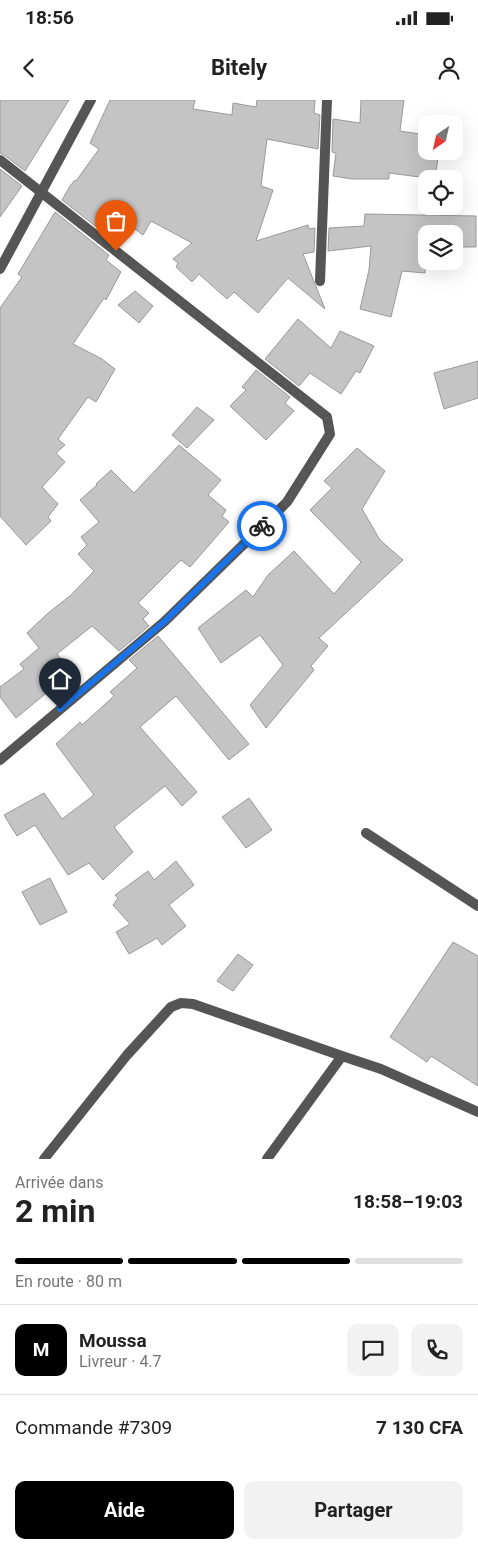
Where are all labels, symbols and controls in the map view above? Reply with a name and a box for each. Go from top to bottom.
text: 18:56 [25,6,74,29]
icon: back [15,54,43,82]
icon: person [435,54,463,82]
text: Bitely [211,55,267,80]
north arrow [418,115,462,160]
map controls [418,115,463,270]
button: locate [418,170,463,215]
pin [95,200,137,251]
icon: bag [102,207,130,235]
button: layers [418,225,463,270]
courier [237,501,287,551]
icon: bike [248,512,276,540]
pin [39,658,81,709]
icon: home [46,665,74,693]
text: Arrivée dans [15,1173,104,1192]
text: 18:58–19:03 [353,1190,463,1213]
text: 2 min [15,1192,95,1230]
text: En route · 80 m [15,1272,122,1291]
button: chat [347,1324,399,1376]
button: phone [411,1324,463,1376]
text: Moussa [79,1329,147,1352]
text: M [33,1338,49,1361]
text: Livreur · 4.7 [79,1352,162,1371]
text: Commande #7309 [15,1416,172,1439]
text: 7 130 CFA [376,1416,463,1439]
button: Aide [15,1481,234,1539]
button: Partager [244,1481,463,1539]

